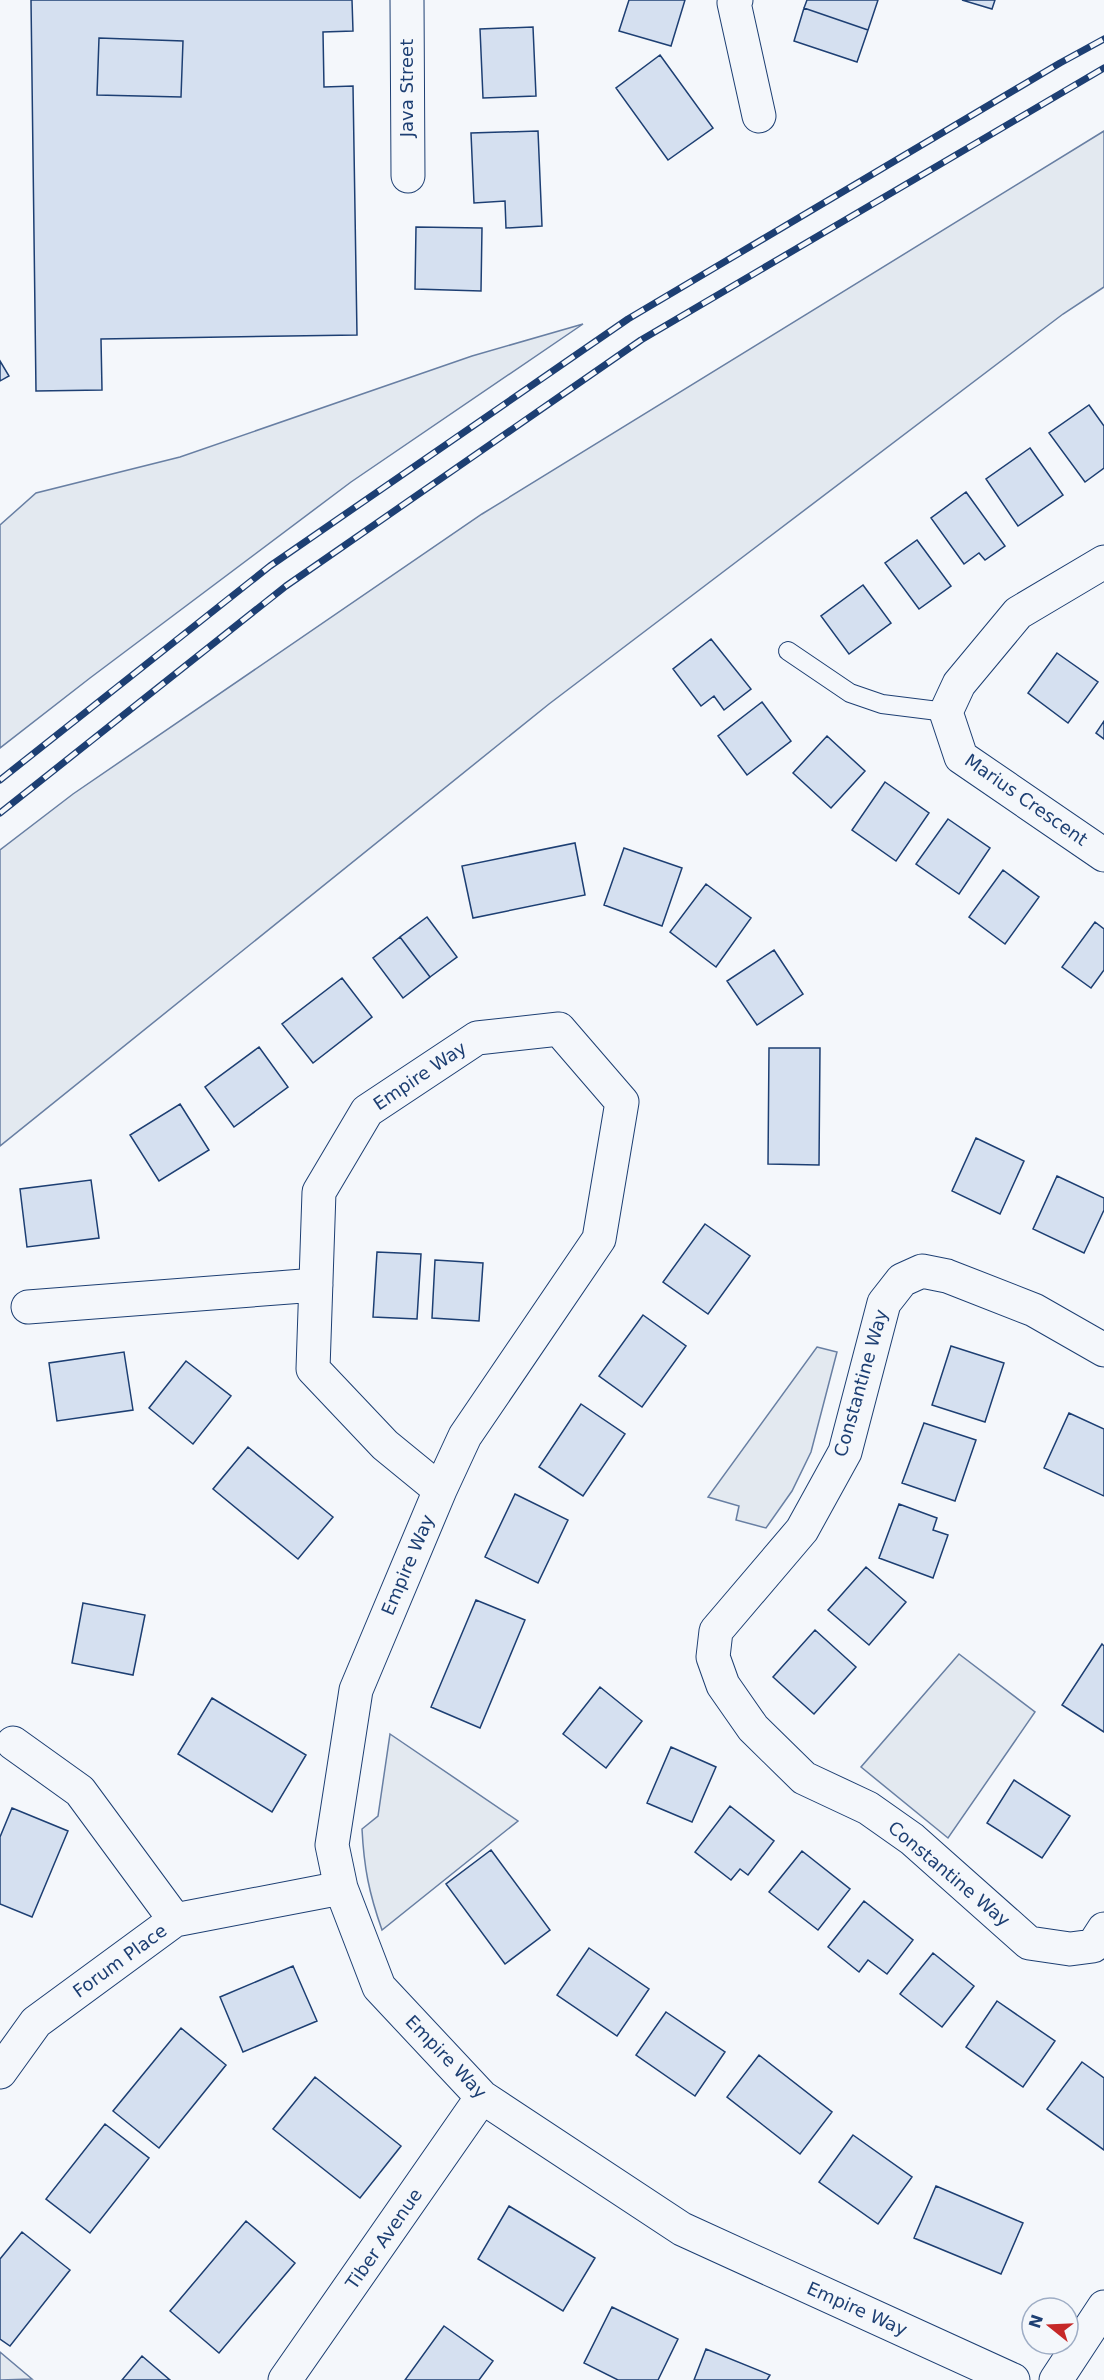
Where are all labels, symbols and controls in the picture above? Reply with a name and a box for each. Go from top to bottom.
street label: Java Street [396,39,417,138]
street label: Marius Crescent [961,749,1092,850]
street label: Empire Way [369,1037,470,1114]
street label: Constantine Way [829,1306,892,1459]
street label: Empire Way [377,1511,438,1618]
street label: Constantine Way [884,1817,1015,1931]
street label: Forum Place [69,1920,171,2002]
street label: Empire Way [401,2011,491,2103]
street label: Tiber Avenue [341,2184,426,2294]
street label: Empire Way [804,2277,911,2340]
north arrow [1020,2296,1080,2356]
text: N [1025,2312,1047,2331]

